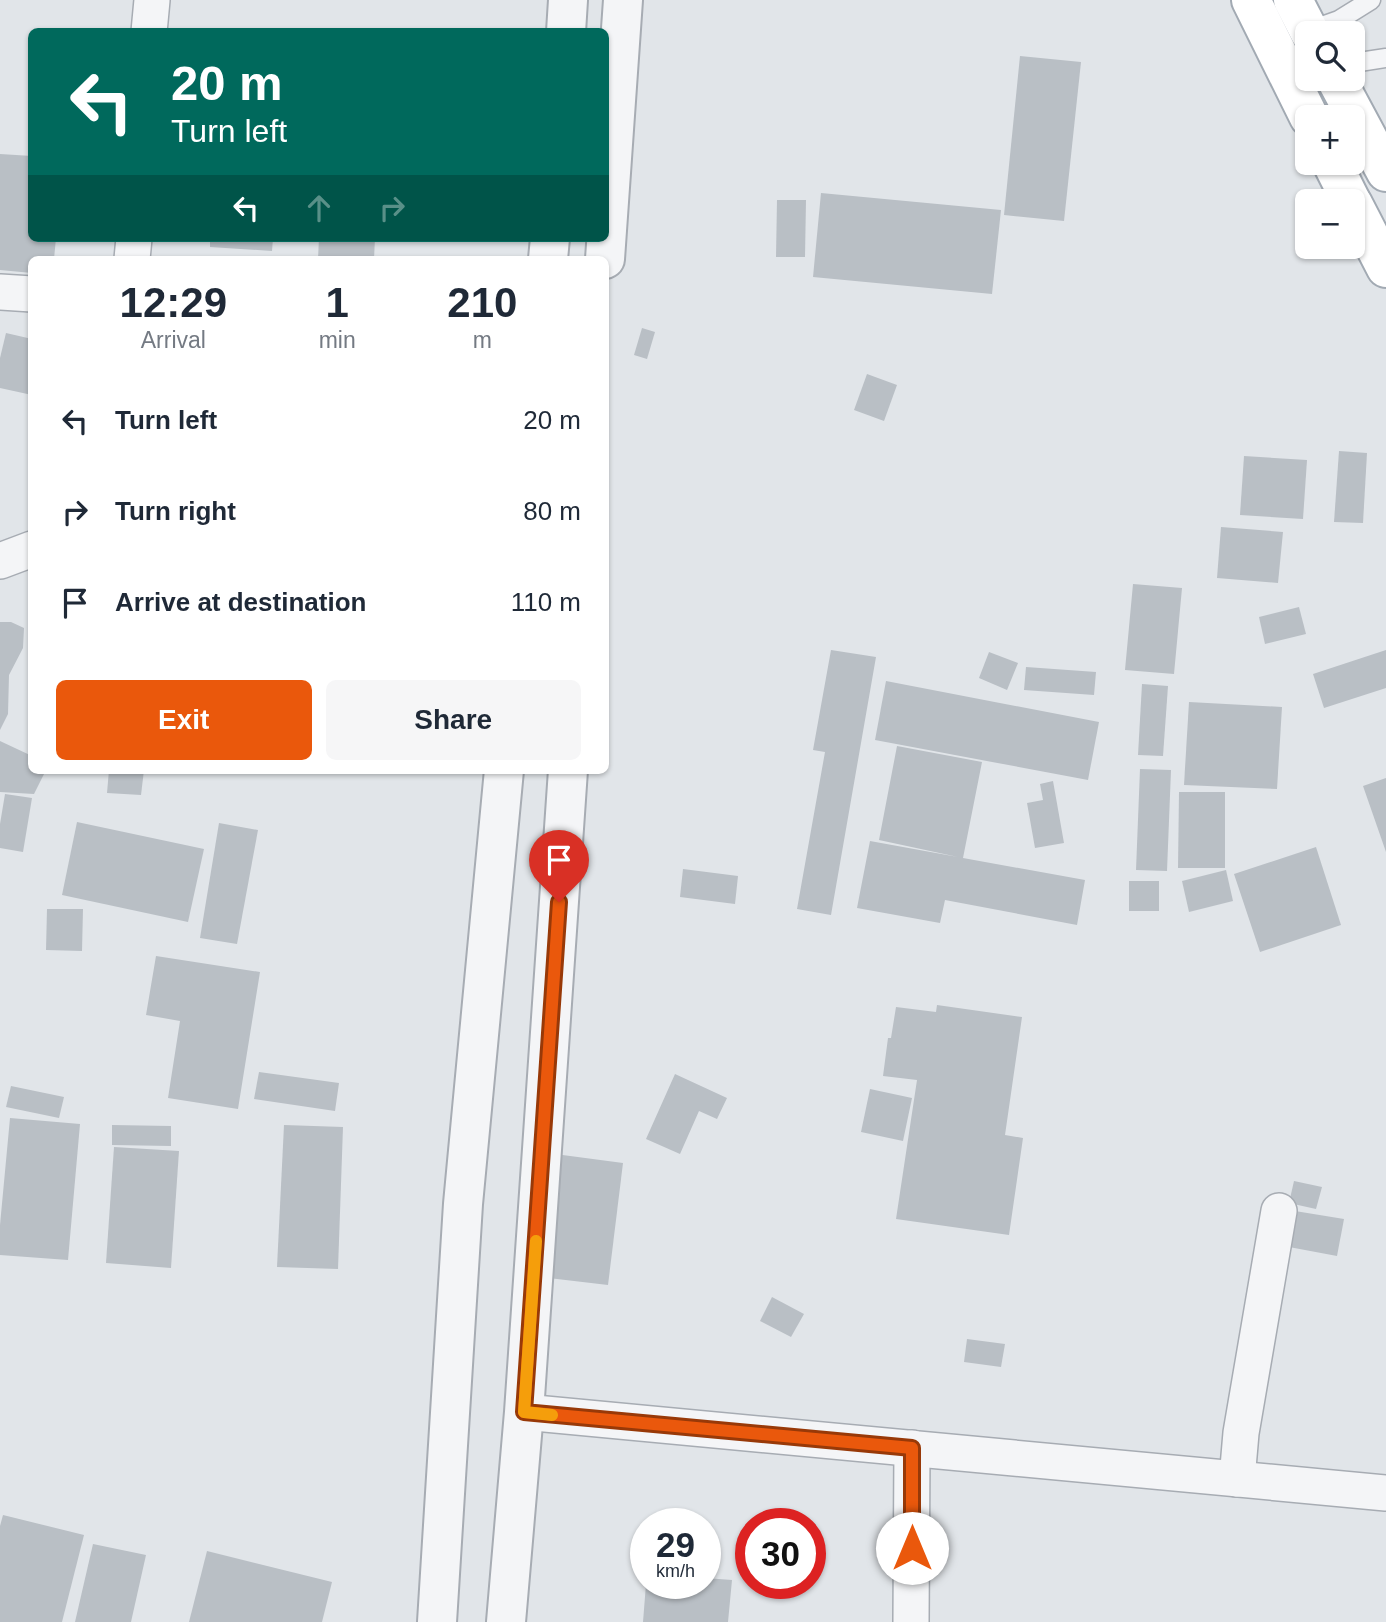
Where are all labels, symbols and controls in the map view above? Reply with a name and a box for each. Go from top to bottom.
map controls [1295,21,1365,259]
button: search [1295,21,1365,91]
icon: left [56,56,147,147]
text: 20 m [171,56,283,110]
button: + [1295,105,1365,175]
text: Turn left [171,113,287,149]
icon: left [227,189,265,227]
icon: ahead [300,189,338,227]
icon: right [373,189,411,227]
button: − [1295,189,1365,259]
text: 12:29 [120,279,227,326]
text: 1 [325,279,349,326]
text: 210 [447,279,517,326]
text: Arrival [141,327,206,353]
text: min [319,327,356,353]
text: m [473,327,492,353]
icon: left [56,402,94,440]
text: Turn left [115,405,217,435]
text: 20 m [523,405,581,435]
icon: right [56,493,94,531]
text: Turn right [115,496,236,526]
text: 80 m [523,496,581,526]
icon: arrive [56,584,94,622]
text: Arrive at destination [115,587,366,617]
text: 110 m [511,587,581,617]
button: Exit [56,680,312,760]
button: Share [326,680,581,760]
pin [529,830,589,902]
icon: arrive [540,841,578,879]
speed limit sign: 30 [735,1508,826,1599]
position arrow [875,1511,949,1585]
text: 29 [656,1525,695,1564]
text: km/h [656,1561,695,1581]

